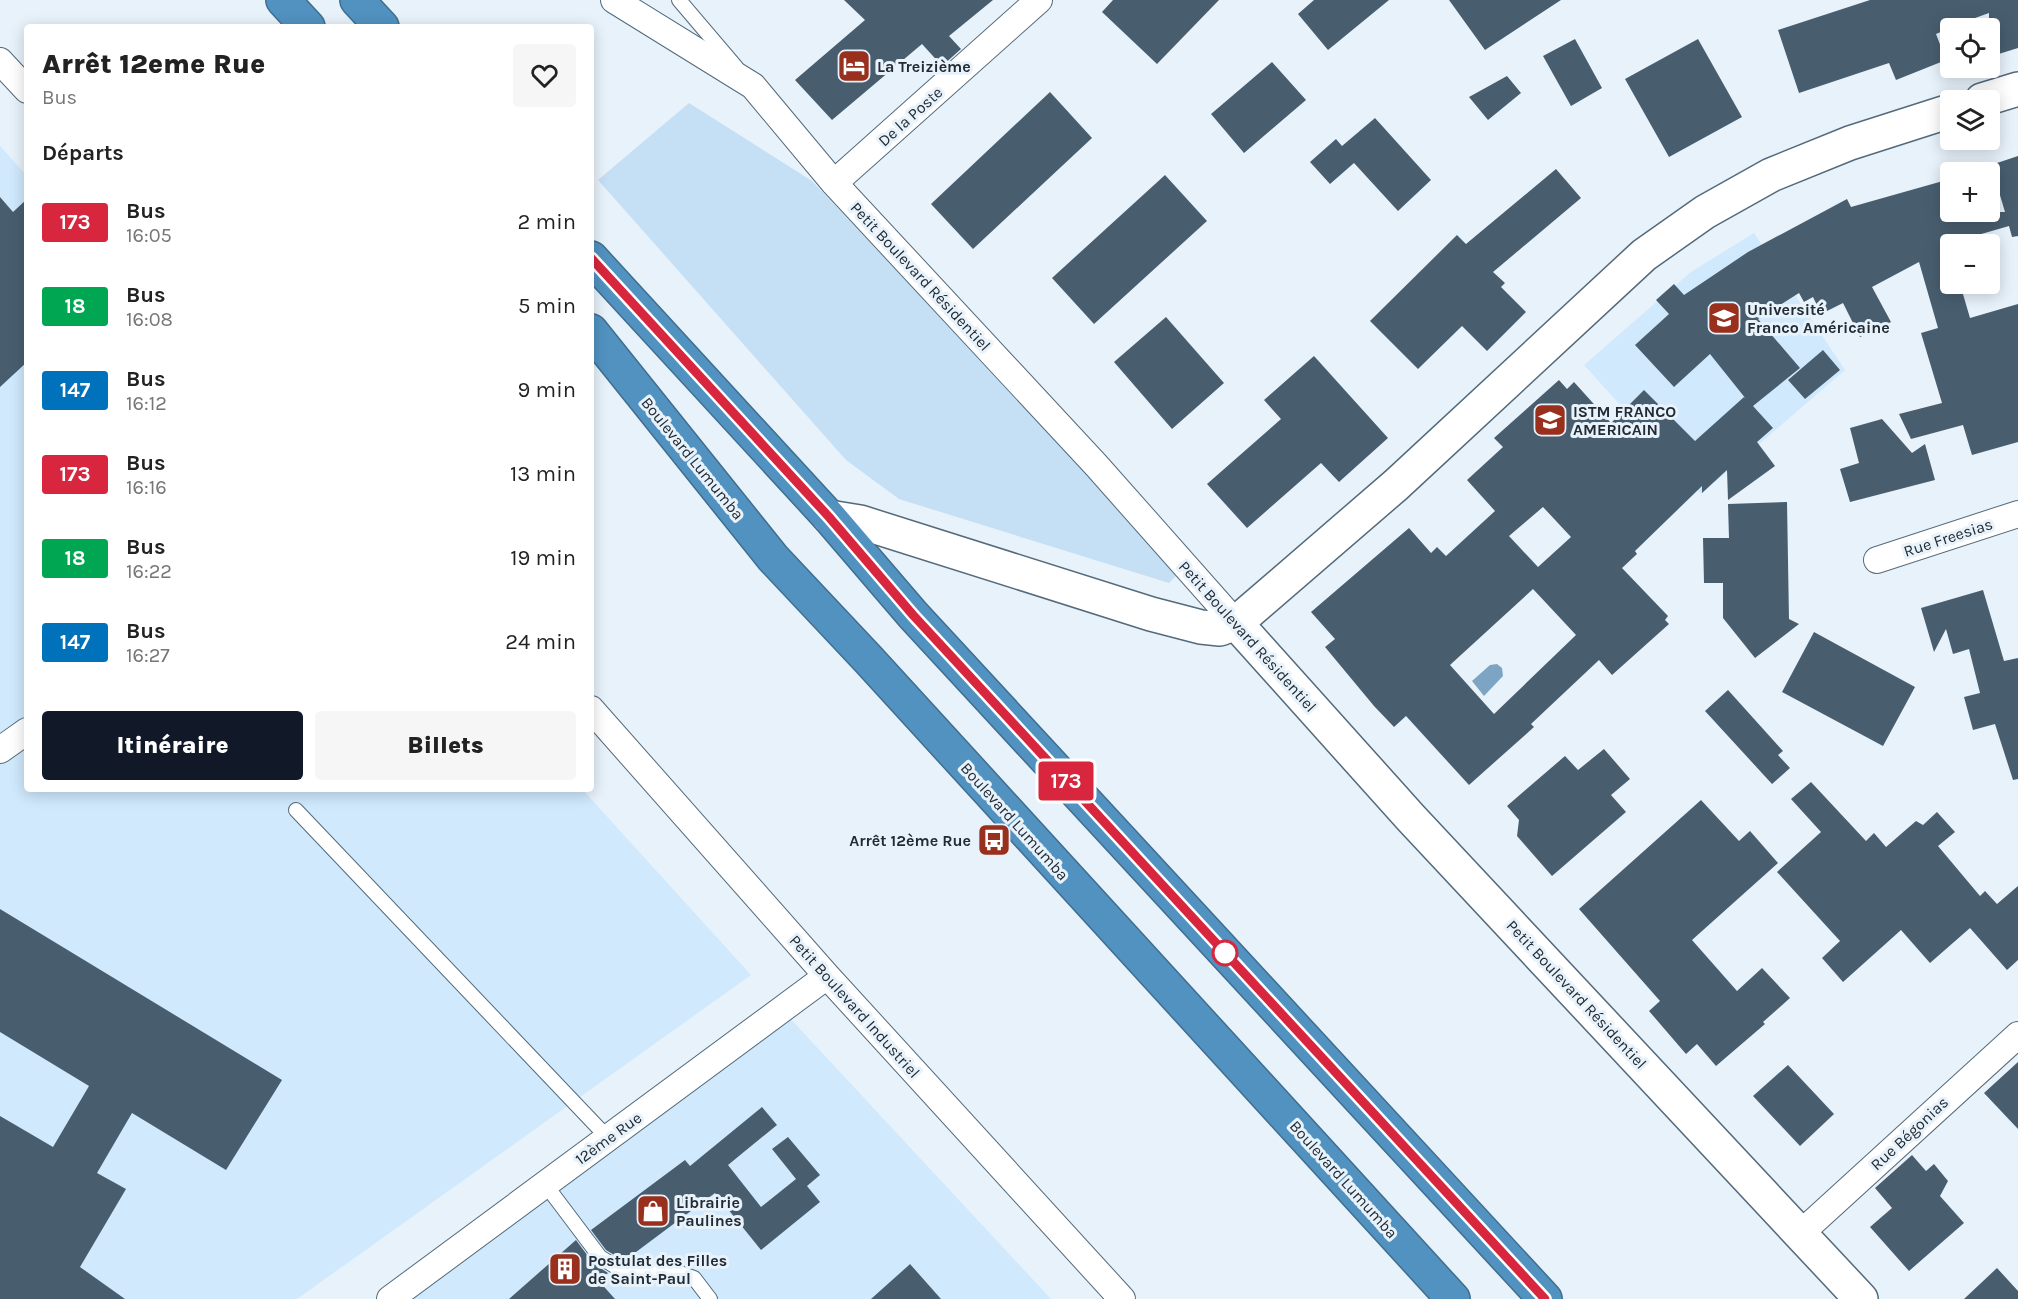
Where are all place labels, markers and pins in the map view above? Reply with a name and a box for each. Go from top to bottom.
hotel icon: La Treizième [836,48,872,84]
place label: La Treizième [877,57,971,76]
school or university icon: Université Franco Américaine [1706,300,1742,336]
place label: Université Franco Américaine [1747,300,1890,337]
school or university icon: ISTM FRANCO AMERICAIN [1532,402,1568,438]
place label: ISTM FRANCO AMERICAIN [1573,402,1676,439]
bus stop icon: Arrêt 12ème Rue [976,822,1012,858]
place label: Arrêt 12ème Rue [849,831,971,850]
unlabelled marker [1212,940,1238,966]
shop icon: Librairie Paulines [635,1193,671,1229]
place label: Librairie Paulines [676,1193,742,1230]
building icon: Postulat des Filles de Saint-Paul [547,1251,583,1287]
place label: Postulat des Filles de Saint-Paul [588,1251,727,1288]

